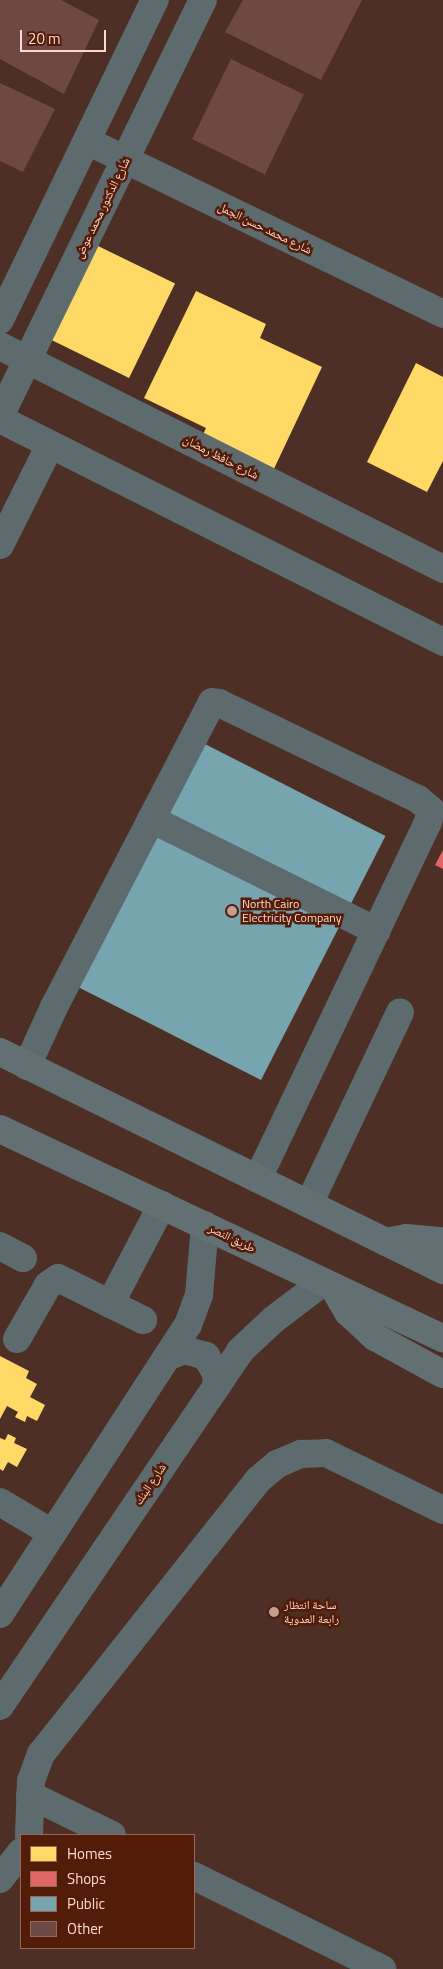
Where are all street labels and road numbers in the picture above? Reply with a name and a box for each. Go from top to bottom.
street label: شارع الدكتور محمد عوض [71,155,133,261]
street label: شارع محمد حسن الجمل [216,199,314,257]
street label: شارع حافظ رمضان [181,432,261,482]
street label: طريق النصر [206,1221,258,1255]
street label: شارع البنك [131,1461,169,1507]

